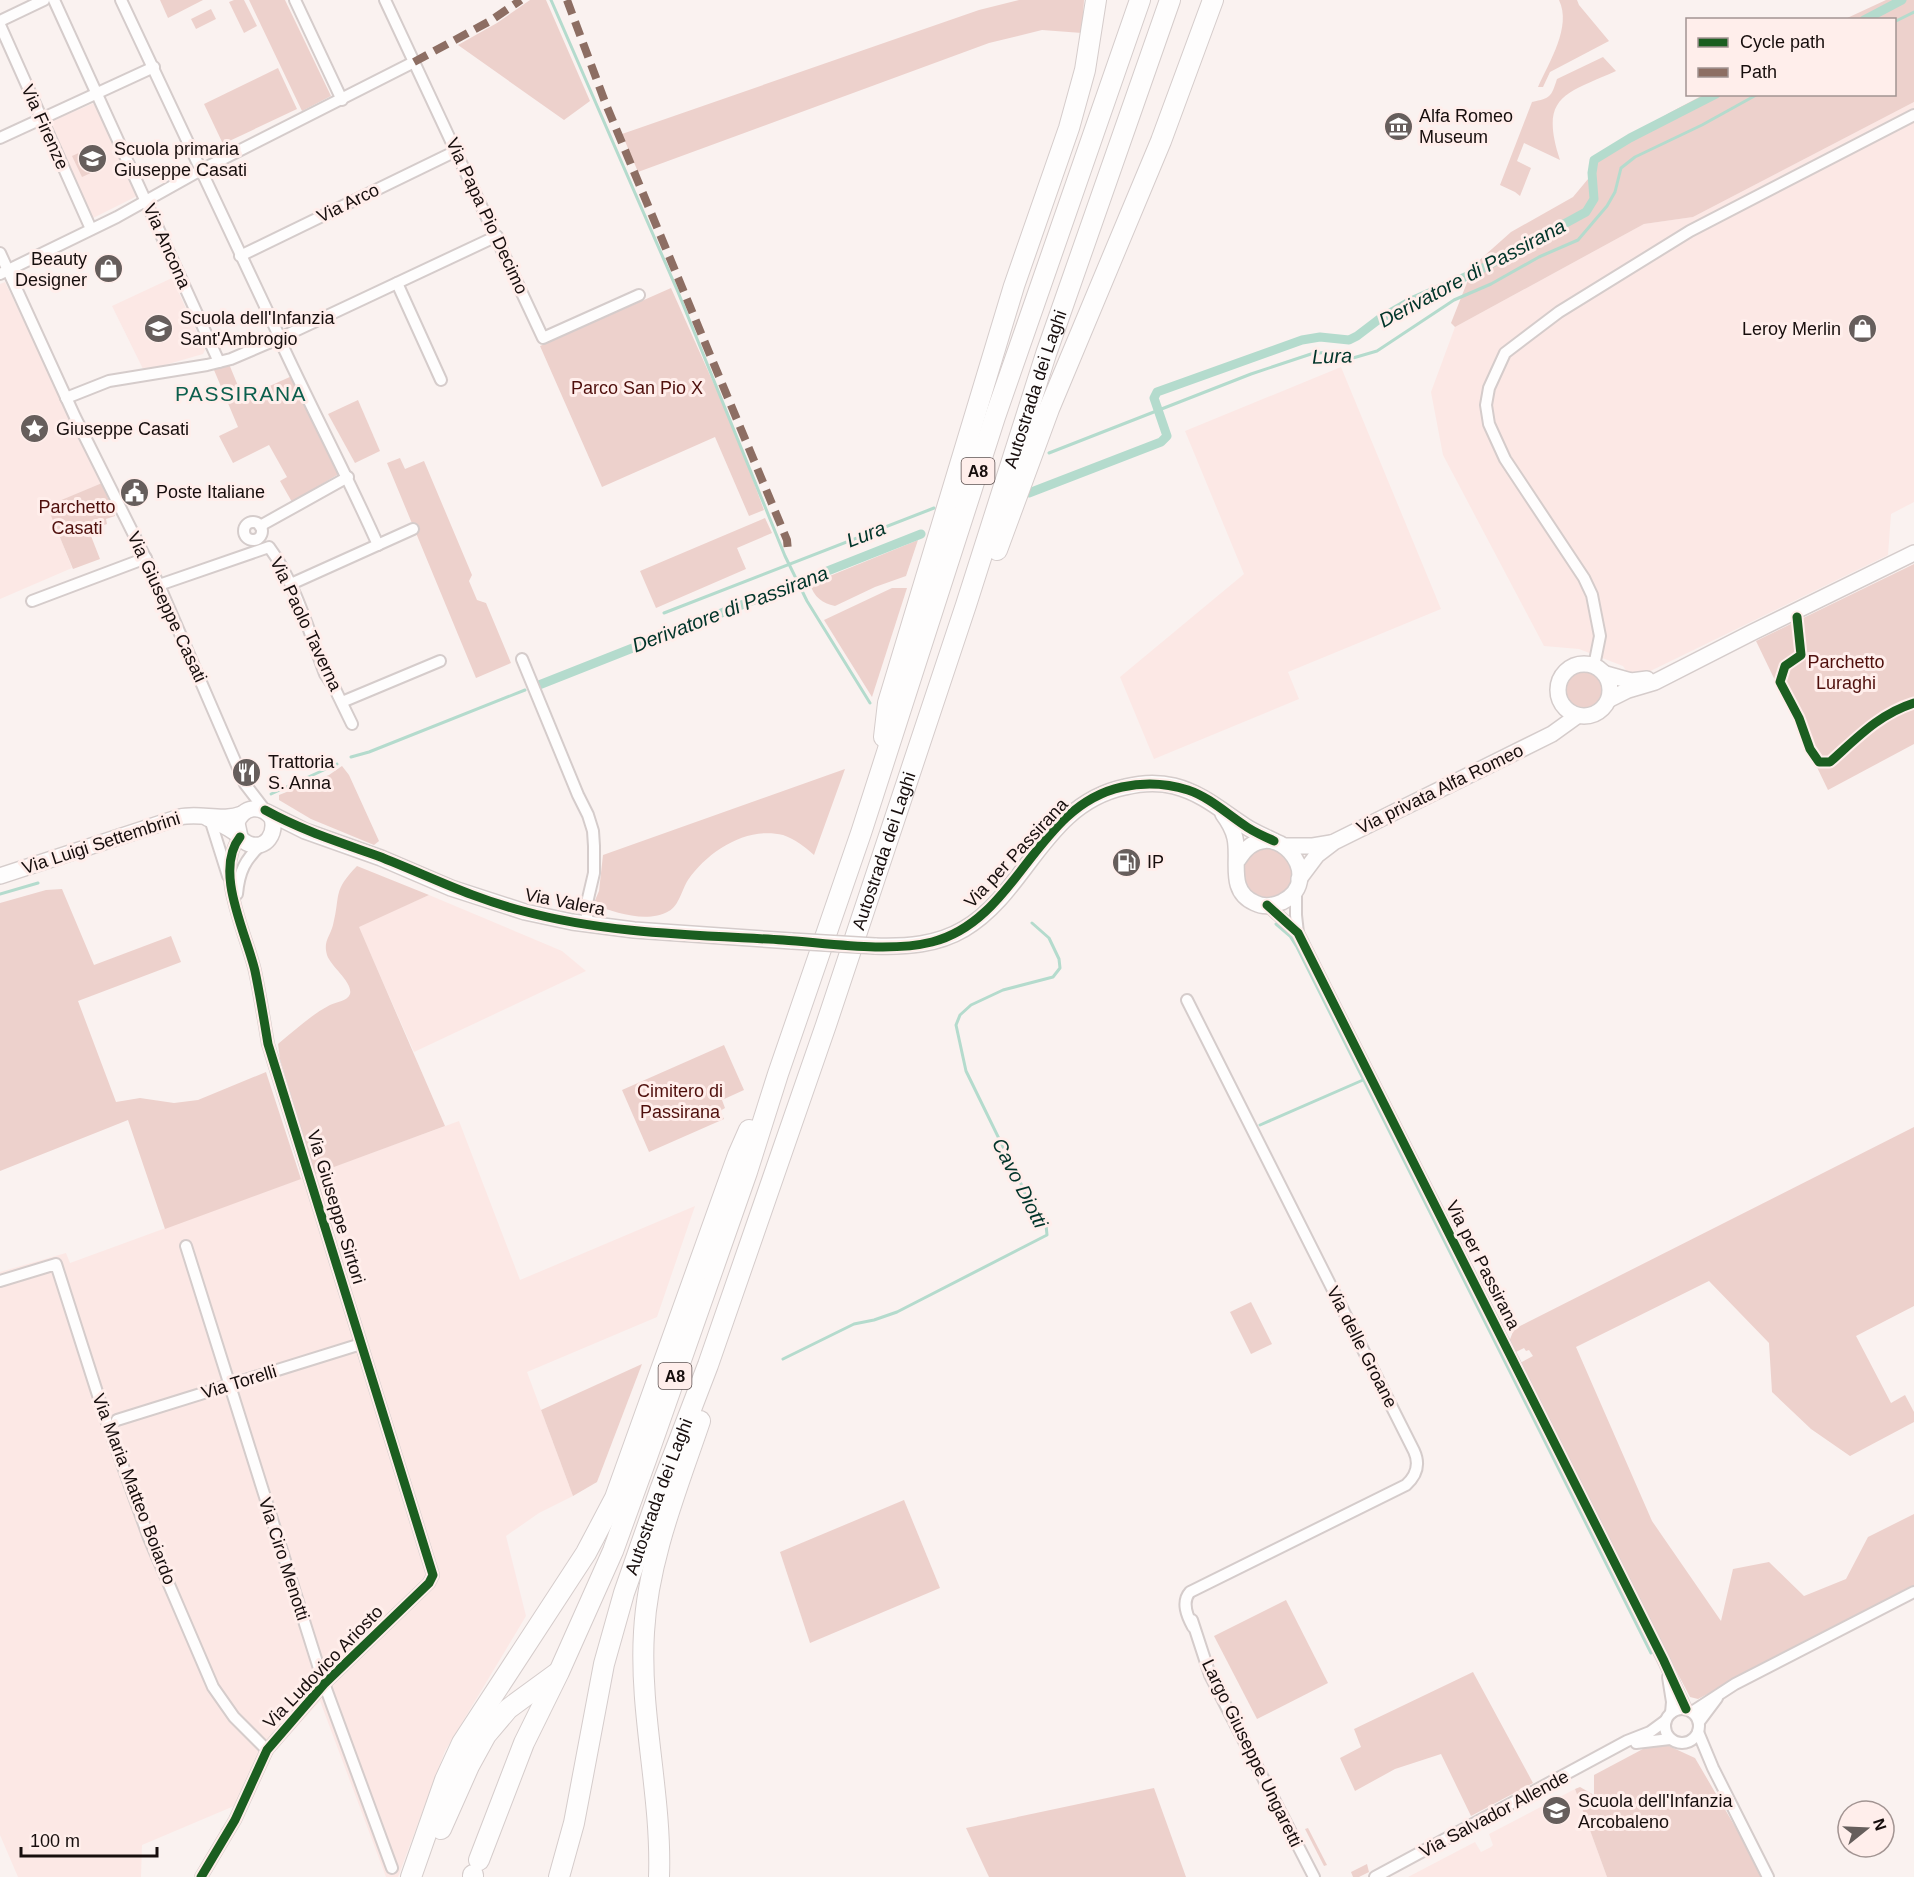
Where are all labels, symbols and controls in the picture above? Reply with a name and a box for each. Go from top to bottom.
legend [1686,18,1896,96]
text: Cycle path [1740,32,1825,52]
text: Path [1740,62,1777,82]
street label: Via Firenze [17,81,73,173]
place label: Alfa Romeo Museum [1419,106,1513,147]
museum icon: Alfa Romeo Museum [1382,110,1414,142]
street label: Via Papa Pio Decimo [442,135,532,297]
place label: Scuola primaria Giuseppe Casati [114,139,247,180]
school or university icon: Scuola primaria Giuseppe Casati [77,143,109,175]
street label: Via Arco [314,179,382,227]
street label: Via Ancona [139,200,195,292]
water label: Derivatore di Passirana [1375,214,1569,332]
place label: Beauty Designer [15,249,87,290]
shop icon: Beauty Designer [92,253,124,285]
street label: Autostrada dei Laghi [1000,307,1071,471]
place label: Scuola dell'Infanzia Sant'Ambrogio [180,308,336,349]
school or university icon: Scuola dell'Infanzia Sant'Ambrogio [143,312,175,344]
shop icon: Leroy Merlin [1846,313,1878,345]
place label: Leroy Merlin [1742,319,1841,339]
water label: Lura [1312,344,1352,368]
park label: Parco San Pio X [571,378,703,398]
district label: PASSIRANA [175,382,307,405]
place icon: Giuseppe Casati [19,413,51,445]
place label: Giuseppe Casati [56,419,189,439]
road number: A8 [962,458,994,484]
public building icon: Poste Italiane [119,476,151,508]
place label: Poste Italiane [156,482,265,502]
park label: Parchetto Casati [38,497,116,538]
water label: Lura [843,517,889,551]
street label: Via Giuseppe Casati [123,529,211,685]
street label: Via Paolo Taverna [266,554,346,695]
water label: Derivatore di Passirana [629,561,831,657]
park label: Parchetto Luraghi [1807,652,1885,693]
street label: Via privata Alfa Romeo [1353,740,1527,838]
place label: Trattoria S. Anna [268,752,335,793]
restaurant icon: Trattoria S. Anna [231,756,263,788]
street label: Autostrada dei Laghi [848,769,920,932]
street label: Via per Passirana [960,794,1072,912]
street label: Via Luigi Settembrini [20,808,182,878]
fuel station icon: IP [1110,846,1142,878]
place label: IP [1147,852,1164,872]
street label: Via Valera [523,884,608,920]
park label: Cimitero di Passirana [637,1081,723,1122]
street label: Via Giuseppe Sirtori [303,1128,369,1286]
water label: Cavo Diotti [988,1134,1052,1232]
street label: Via per Passirana [1442,1197,1525,1334]
street label: Via delle Groane [1323,1283,1401,1411]
street label: Via Torelli [199,1361,279,1403]
road number: A8 [658,1363,692,1389]
street label: Via Maria Matteo Boiardo [88,1391,180,1587]
street label: Autostrada dei Laghi [621,1416,697,1578]
street label: Via Ciro Menotti [255,1495,313,1623]
street label: Via Ludovico Ariosto [259,1602,387,1732]
street label: Largo Giuseppe Ungaretti [1198,1656,1306,1850]
street label: Via Salvador Allende [1416,1766,1572,1862]
place label: Scuola dell'Infanzia Arcobaleno [1578,1791,1734,1832]
school or university icon: Scuola dell'Infanzia Arcobaleno [1541,1795,1573,1827]
north arrow [1836,1799,1896,1859]
text: N [1870,1816,1890,1833]
scale bar [21,1820,158,1858]
text: 100 m [30,1831,80,1851]

